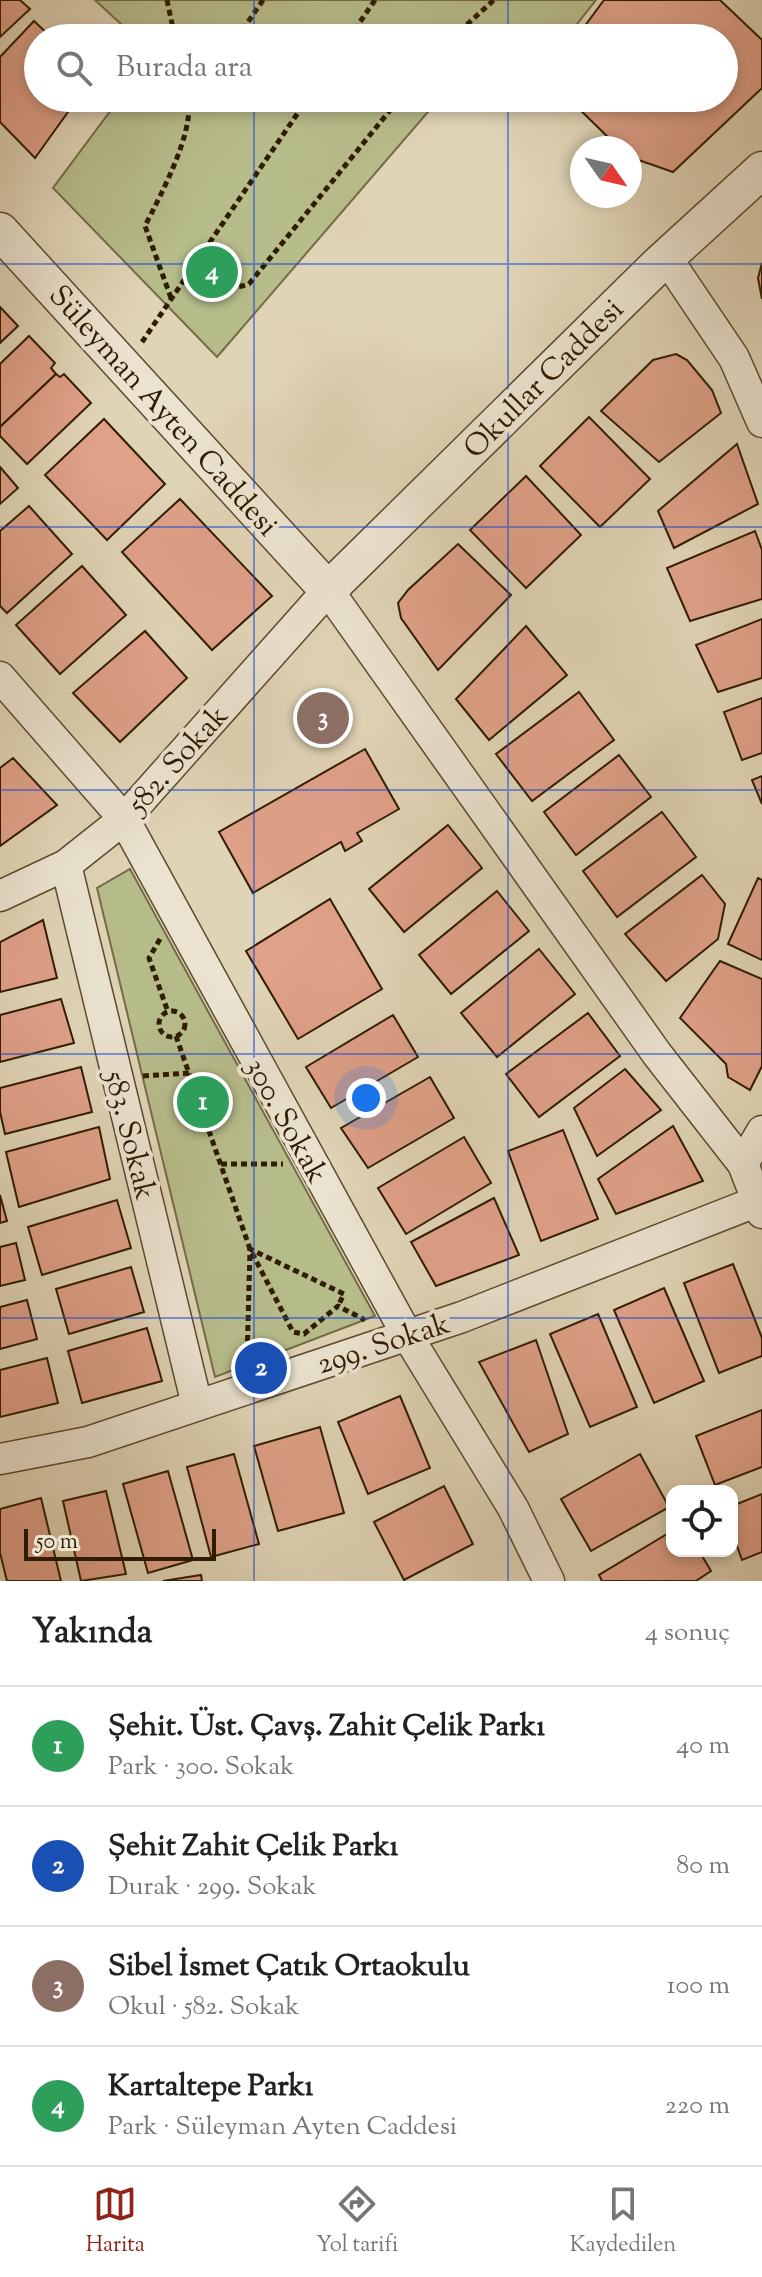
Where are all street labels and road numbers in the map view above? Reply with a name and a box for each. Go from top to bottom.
street label: Süleyman Ayten Caddesi [37,276,287,547]
street label: Okullar Caddesi [455,290,635,470]
street label: 582. Sokak [117,697,240,826]
street label: 300. Sokak [233,1051,337,1192]
street label: 583. Sokak [91,1064,165,1205]
street label: 299. Sokak [312,1304,456,1387]

